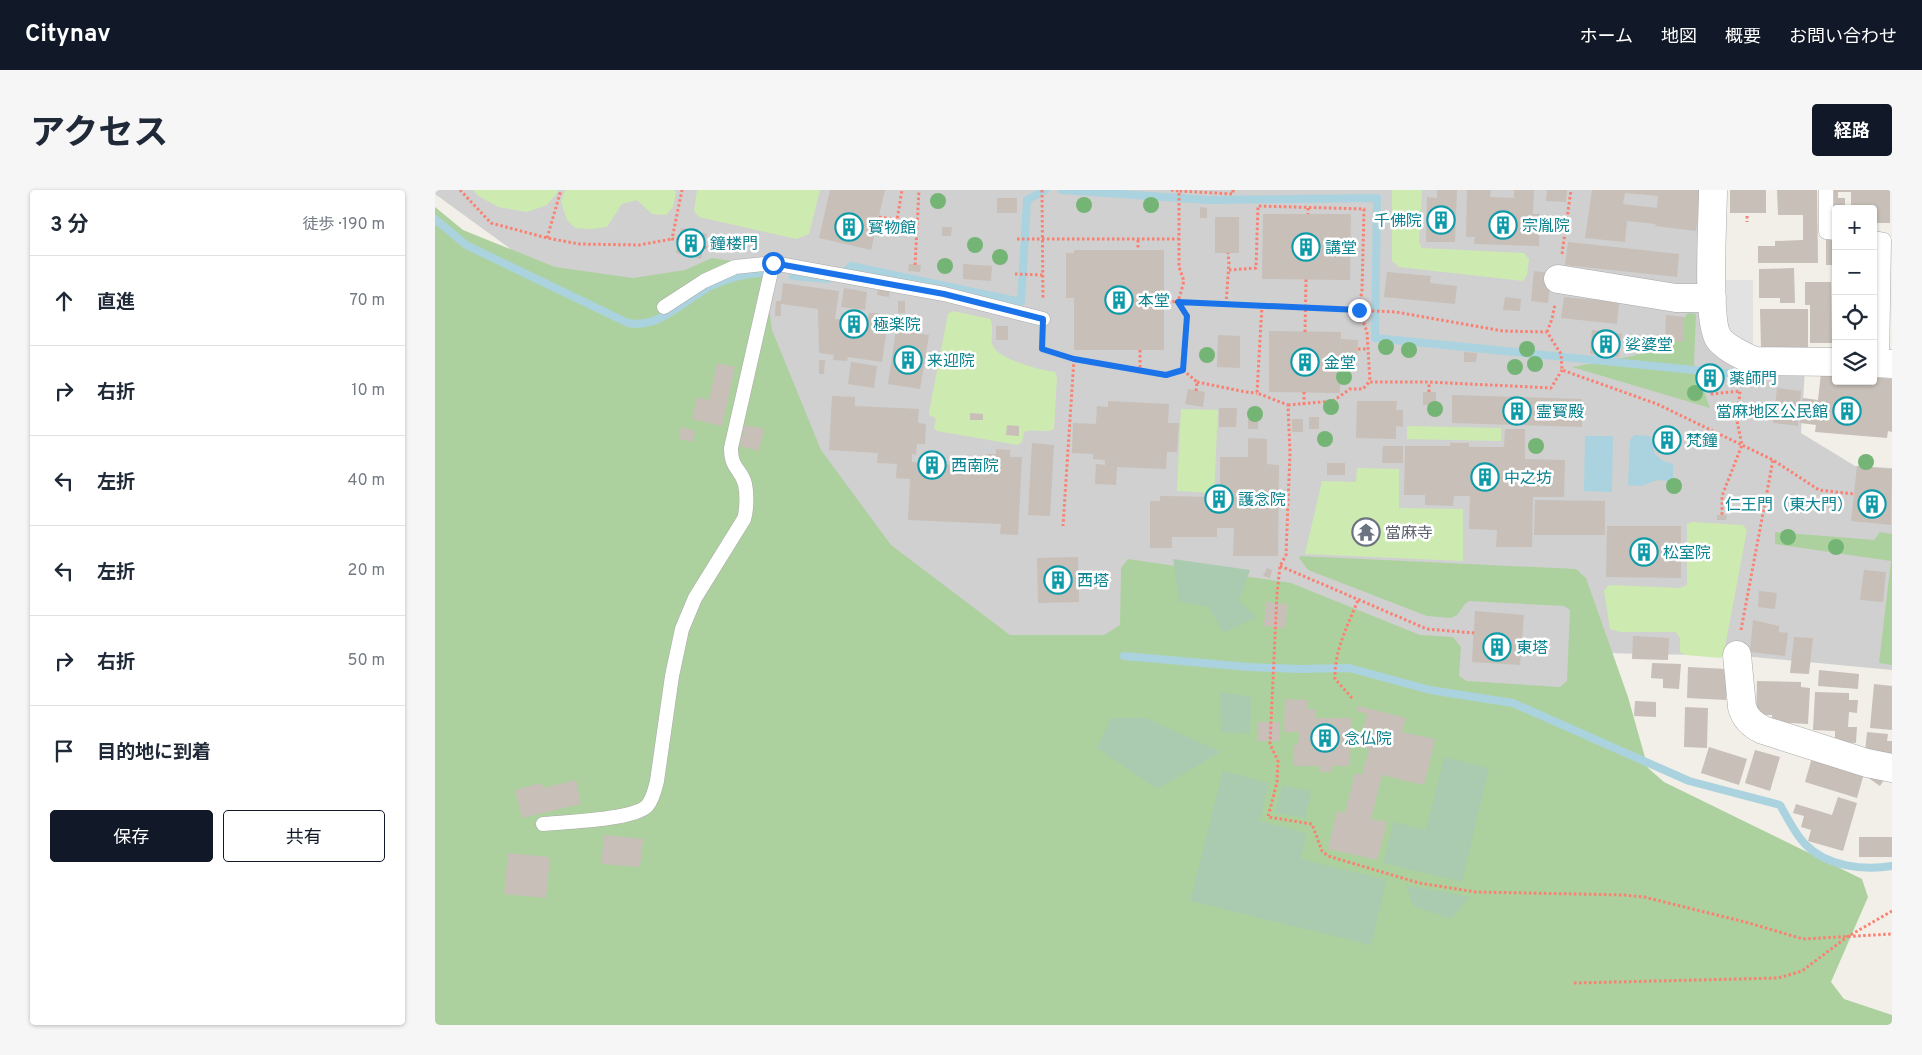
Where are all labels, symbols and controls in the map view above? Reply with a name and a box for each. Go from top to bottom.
text: Citynav [25,20,111,50]
text: ホーム [1580,26,1633,49]
text: 地図 [1661,26,1697,49]
text: 概要 [1725,26,1761,49]
text: お問い合わせ [1789,26,1897,49]
button: 経路 [1812,104,1892,156]
text: アクセス [30,113,168,157]
building icon: 千佛院 [1426,205,1456,235]
map controls [1832,205,1877,385]
button: + [1832,205,1877,250]
building icon: 宗胤院 [1488,210,1518,240]
text: 3 分 [50,212,89,239]
building icon: 寳物館 [834,212,864,242]
place label: 千佛院 [1374,212,1422,232]
text: 徒歩 · 190 m [303,215,385,235]
place label: 宗胤院 [1522,217,1570,237]
place label: 寳物館 [868,219,916,239]
building icon: 鐘楼門 [676,228,706,258]
building icon: 講堂 [1291,232,1321,262]
place label: 鐘楼門 [710,235,758,255]
place label: 講堂 [1325,239,1357,259]
button: − [1832,250,1877,295]
route start [762,252,785,275]
building icon: 本堂 [1104,285,1134,315]
icon: ahead [50,287,78,315]
text: 直進 [97,291,135,315]
text: 70 m [350,291,385,311]
place label: 本堂 [1138,292,1170,312]
button: locate [1832,295,1877,340]
route end [1348,299,1371,322]
building icon: 極楽院 [839,309,869,339]
place label: 極楽院 [873,316,921,336]
building icon: 娑婆堂 [1591,329,1621,359]
place label: 娑婆堂 [1625,336,1673,356]
button: layers [1832,340,1877,385]
building icon: 来迎院 [893,345,923,375]
building icon: 金堂 [1290,347,1320,377]
place label: 来迎院 [927,352,975,372]
place label: 金堂 [1324,354,1356,374]
building icon: 薬師門 [1695,363,1725,393]
place label: 薬師門 [1729,370,1777,390]
icon: right [50,377,78,405]
text: 右折 [97,381,135,405]
text: 10 m [351,381,385,401]
building icon: 霊寳殿 [1502,396,1532,426]
building icon: 當麻地区公民館 [1832,396,1862,426]
place label: 霊寳殿 [1536,403,1584,423]
place label: 當麻地区公民館 [1716,403,1828,423]
building icon: 梵鐘 [1652,425,1682,455]
place label: 梵鐘 [1686,432,1718,452]
building icon: 西南院 [917,450,947,480]
place label: 西南院 [951,457,999,477]
building icon: 中之坊 [1470,462,1500,492]
icon: left [50,467,78,495]
place label: 中之坊 [1504,469,1552,489]
text: 左折 [97,471,135,495]
text: 40 m [347,471,385,491]
building icon: 護念院 [1204,484,1234,514]
building icon: 仁王門（東大門） [1857,489,1887,519]
place label: 護念院 [1238,491,1286,511]
place label: 仁王門（東大門） [1725,496,1853,516]
temple icon: 當麻寺 [1351,517,1381,547]
place label: 當麻寺 [1385,524,1433,544]
building icon: 松室院 [1629,537,1659,567]
place label: 松室院 [1663,544,1711,564]
icon: left [50,557,78,585]
text: 左折 [97,561,135,585]
text: 20 m [348,561,385,581]
building icon: 西塔 [1043,565,1073,595]
place label: 西塔 [1077,572,1109,592]
building icon: 東塔 [1482,632,1512,662]
place label: 東塔 [1516,639,1548,659]
icon: right [50,647,78,675]
text: 右折 [97,651,135,675]
text: 50 m [348,651,385,671]
building icon: 念仏院 [1310,723,1340,753]
place label: 念仏院 [1344,730,1392,750]
icon: arrive [50,737,78,765]
text: 目的地に到着 [97,741,211,765]
button: 保存 [50,810,213,862]
button: 共有 [223,810,385,862]

